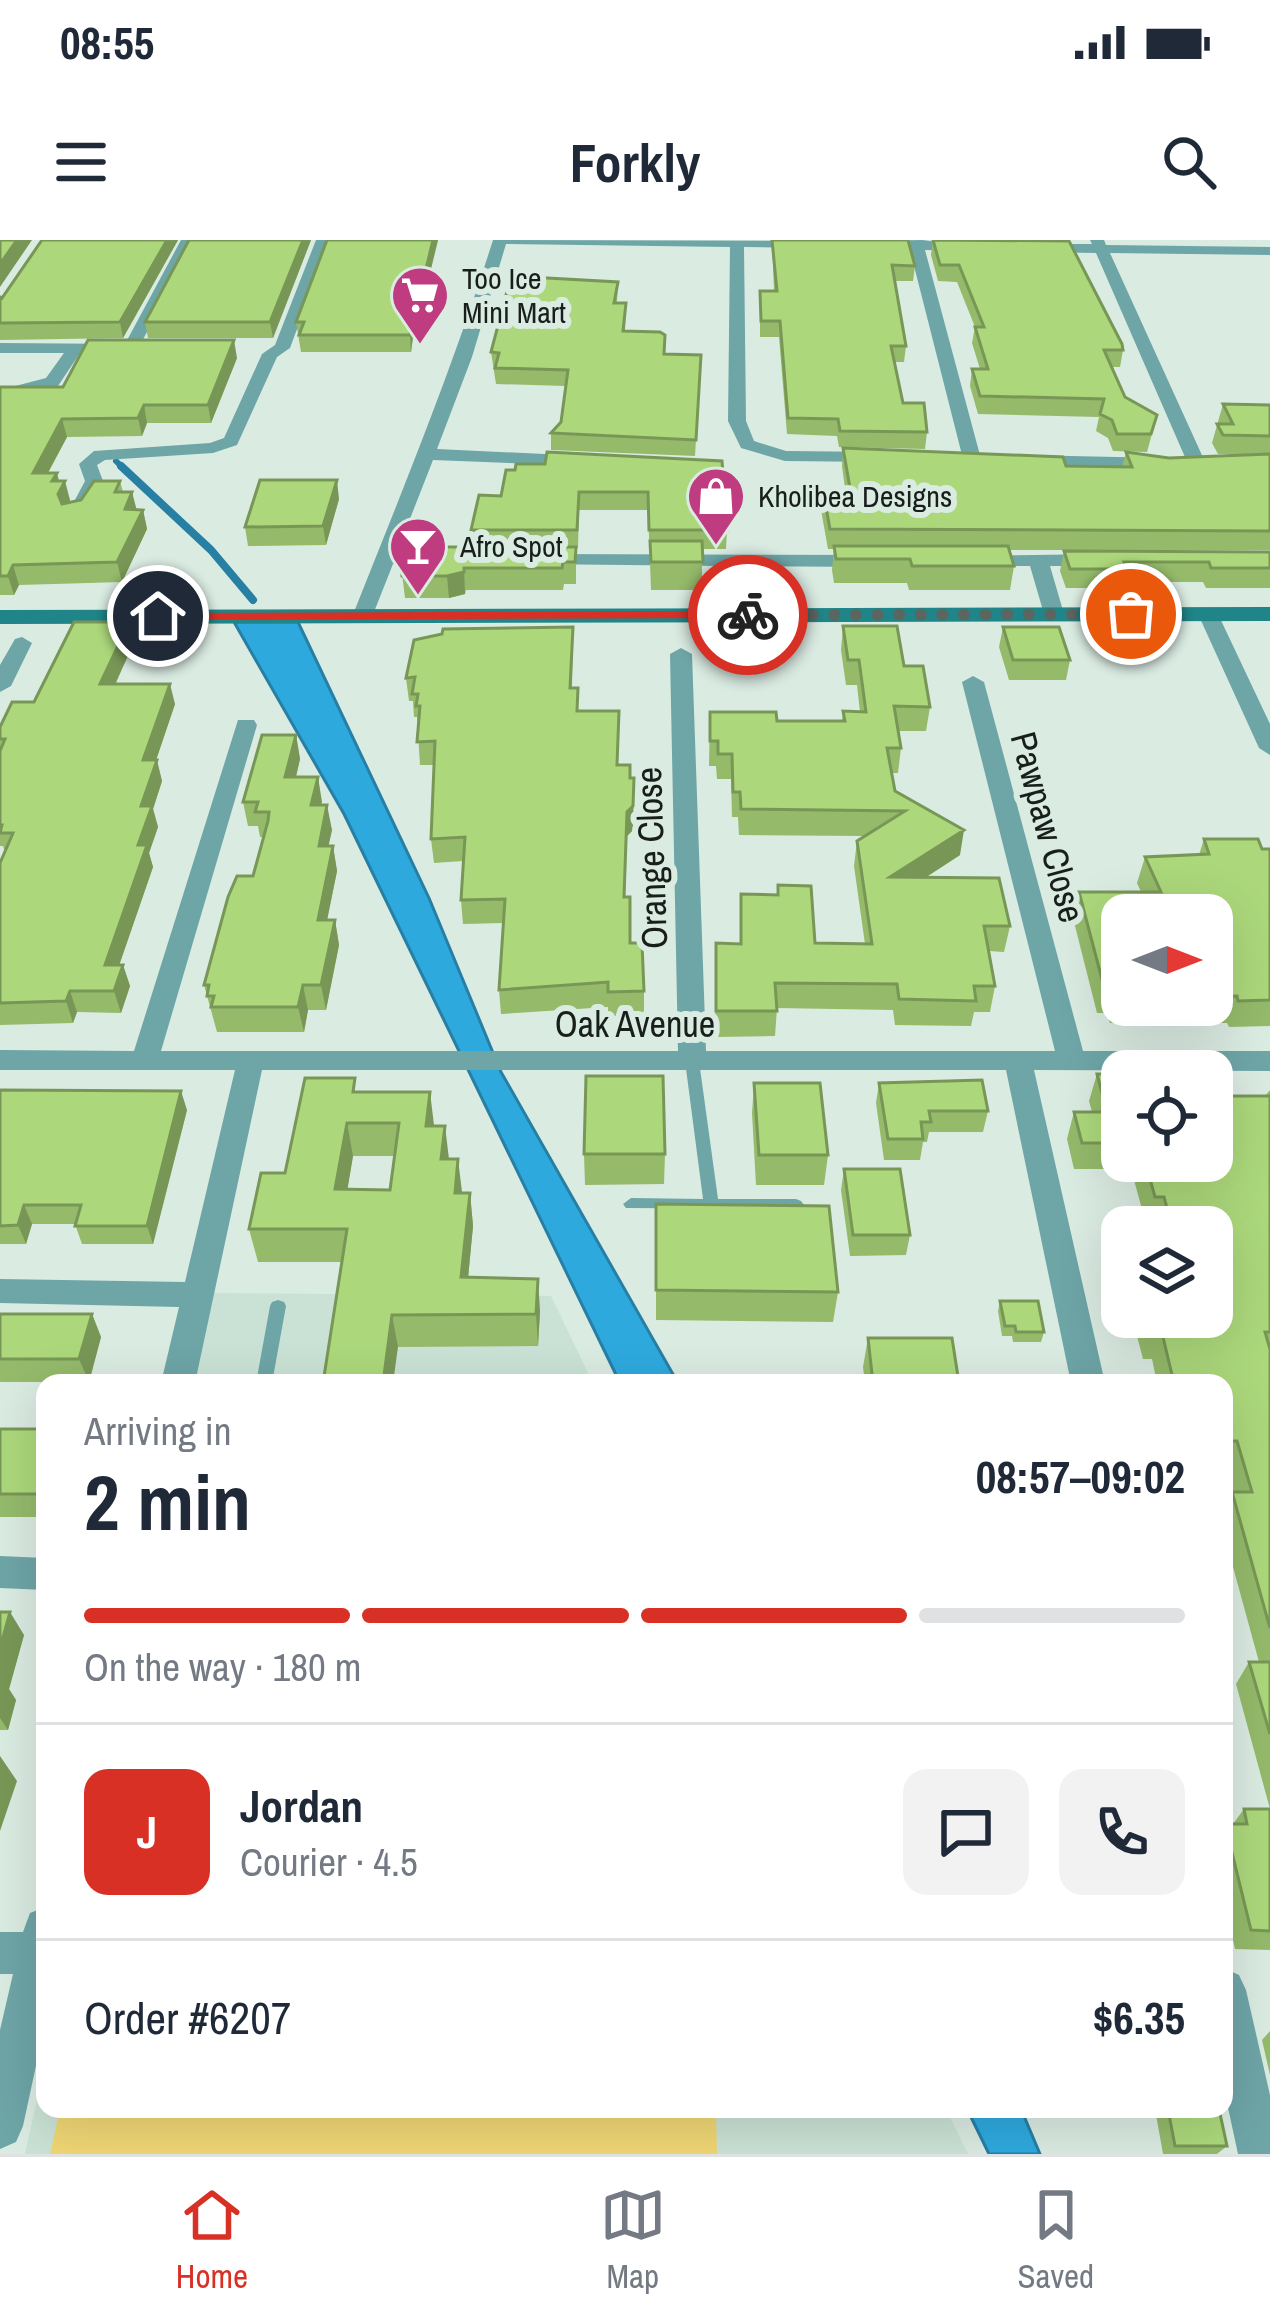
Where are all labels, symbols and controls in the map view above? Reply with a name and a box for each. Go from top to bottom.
text: 08:55 [60,12,154,73]
text: Forkly [570,126,700,199]
icon: menu [48,129,114,195]
icon: search [1156,129,1222,195]
place label: Too Ice Mini Mart [462,258,566,332]
supermarket icon: Too Ice Mini Mart [389,264,451,346]
shop icon: Kholibea Designs [685,465,747,547]
place label: Kholibea Designs [758,476,952,516]
bar icon: Afro Spot [387,515,449,597]
place label: Afro Spot [459,526,563,566]
courier [688,555,808,675]
pin [1080,563,1182,665]
pin [107,565,209,667]
icon: bag [1098,581,1164,647]
icon: bike [715,582,781,648]
icon: home [125,583,191,649]
street label: Pawpaw Close [1000,726,1096,928]
street label: Orange Close [624,766,678,950]
north arrow [1101,894,1233,1026]
map controls [1101,894,1233,1338]
street label: Oak Avenue [555,1000,715,1048]
button: locate [1101,1050,1233,1182]
button: layers [1101,1206,1233,1338]
text: Arriving in [84,1405,232,1457]
text: 08:57–09:02 [976,1446,1185,1507]
text: 2 min [84,1449,251,1554]
text: On the way · 180 m [84,1641,361,1693]
button: chat [903,1769,1029,1895]
button: phone [1059,1769,1185,1895]
text: Jordan [240,1775,363,1836]
text: J [137,1801,157,1862]
text: Courier · 4.5 [240,1836,418,1888]
text: Order #6207 [84,1987,291,2048]
text: $6.35 [1093,1987,1185,2048]
tab: Home [176,2182,248,2298]
tab: Map [600,2182,666,2298]
tab: Saved [1017,2182,1094,2298]

